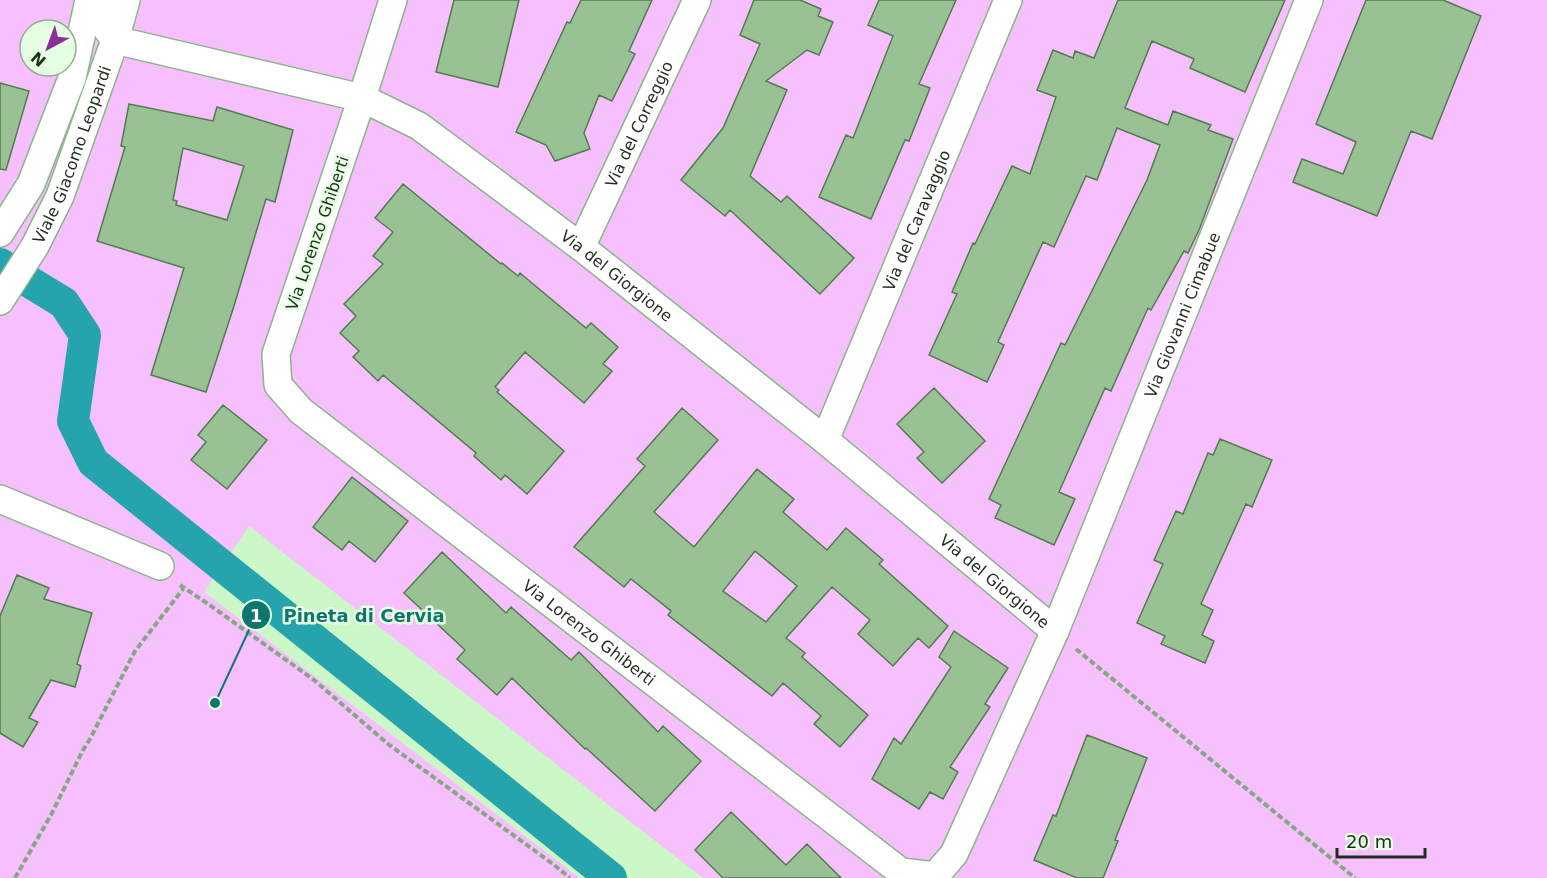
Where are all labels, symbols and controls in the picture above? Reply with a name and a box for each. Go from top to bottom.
north arrow [18,18,78,78]
text: N [27,47,50,71]
street label: Via del Correggio [601,58,677,190]
street label: Viale Giacomo Leopardi [29,63,115,247]
street label: Via del Caravaggio [879,147,955,294]
street label: Via Lorenzo Ghiberti [282,153,353,313]
street label: Via del Giorgione [557,226,676,326]
street label: Via Giovanni Cimabue [1141,230,1224,401]
street label: Via del Giorgione [936,530,1053,632]
street label: Via Lorenzo Ghiberti [519,576,659,690]
callout: Pineta di Cervia [241,597,456,633]
text: 1 [250,605,262,626]
text: Pineta di Cervia [283,605,445,626]
scale bar [1337,821,1426,859]
text: 20 m [1346,831,1392,852]

